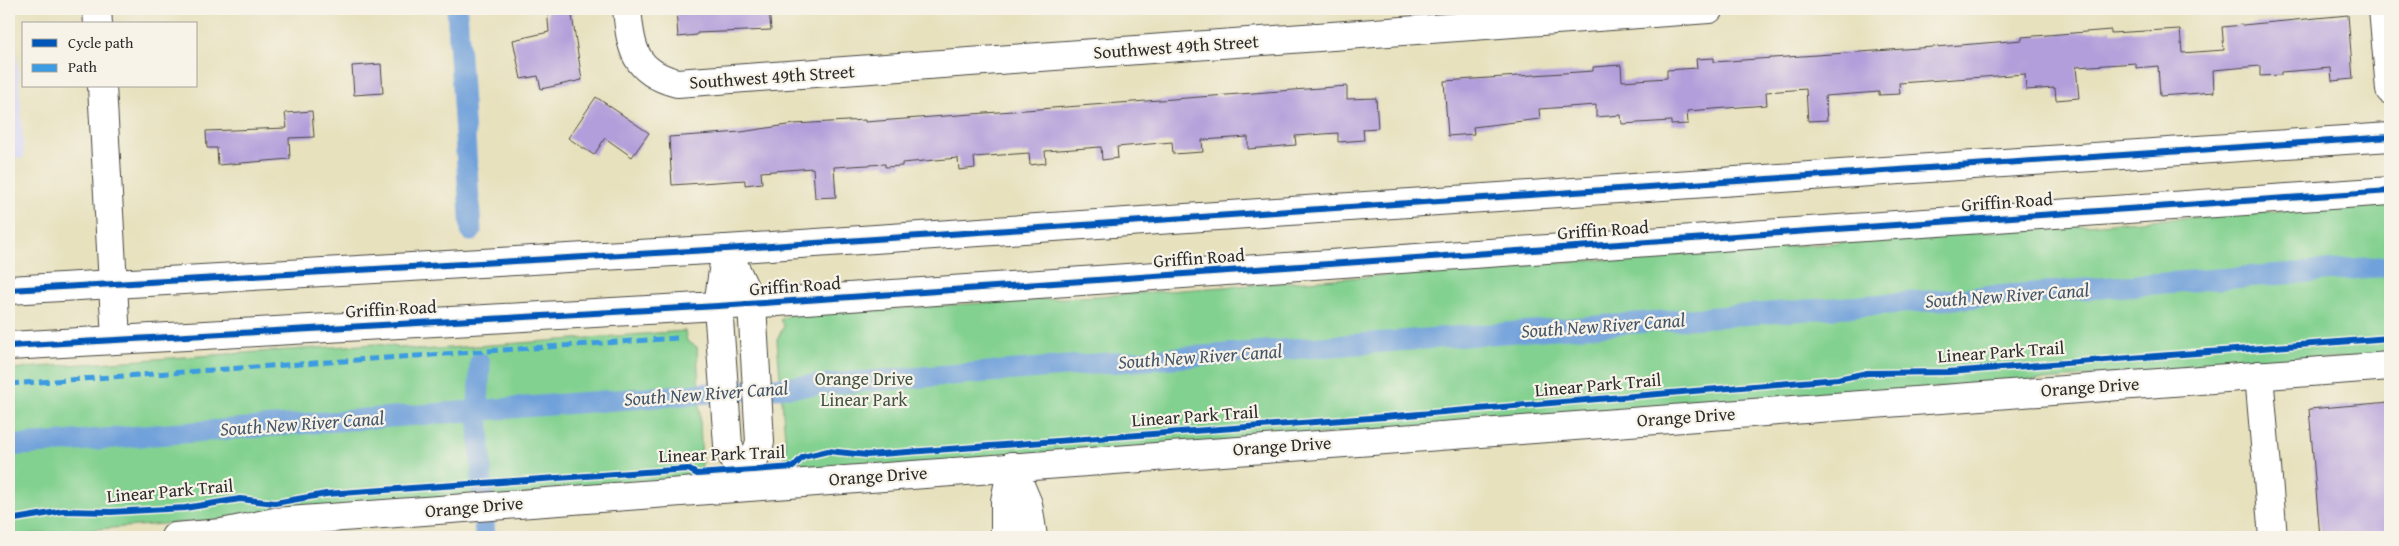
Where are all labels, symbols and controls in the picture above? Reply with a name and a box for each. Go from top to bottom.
legend [22,22,198,88]
street label: Southwest 49th Street [1092,27,1260,66]
text: Cycle path [68,32,134,53]
text: Path [68,56,97,77]
street label: Southwest 49th Street [688,57,856,96]
street label: Griffin Road [1960,185,2054,218]
street label: Griffin Road [1556,213,1650,246]
street label: Griffin Road [1152,241,1246,274]
street label: Griffin Road [748,269,842,302]
water label: South New River Canal [1924,275,2090,315]
street label: Griffin Road [345,293,438,324]
water label: South New River Canal [1520,305,1686,345]
street label: Linear Park Trail [1937,334,2065,369]
water label: South New River Canal [1117,336,1283,376]
park label: Orange Drive Linear Park [815,365,913,413]
street label: Linear Park Trail [1534,366,1662,403]
street label: Orange Drive [2040,370,2140,403]
water label: South New River Canal [623,373,789,413]
street label: Linear Park Trail [1131,398,1259,433]
street label: Orange Drive [1636,400,1736,433]
water label: South New River Canal [219,403,385,443]
street label: Orange Drive [1232,429,1332,462]
street label: Linear Park Trail [658,438,786,469]
street label: Orange Drive [828,459,928,492]
street label: Linear Park Trail [106,472,234,509]
street label: Orange Drive [424,489,524,524]

